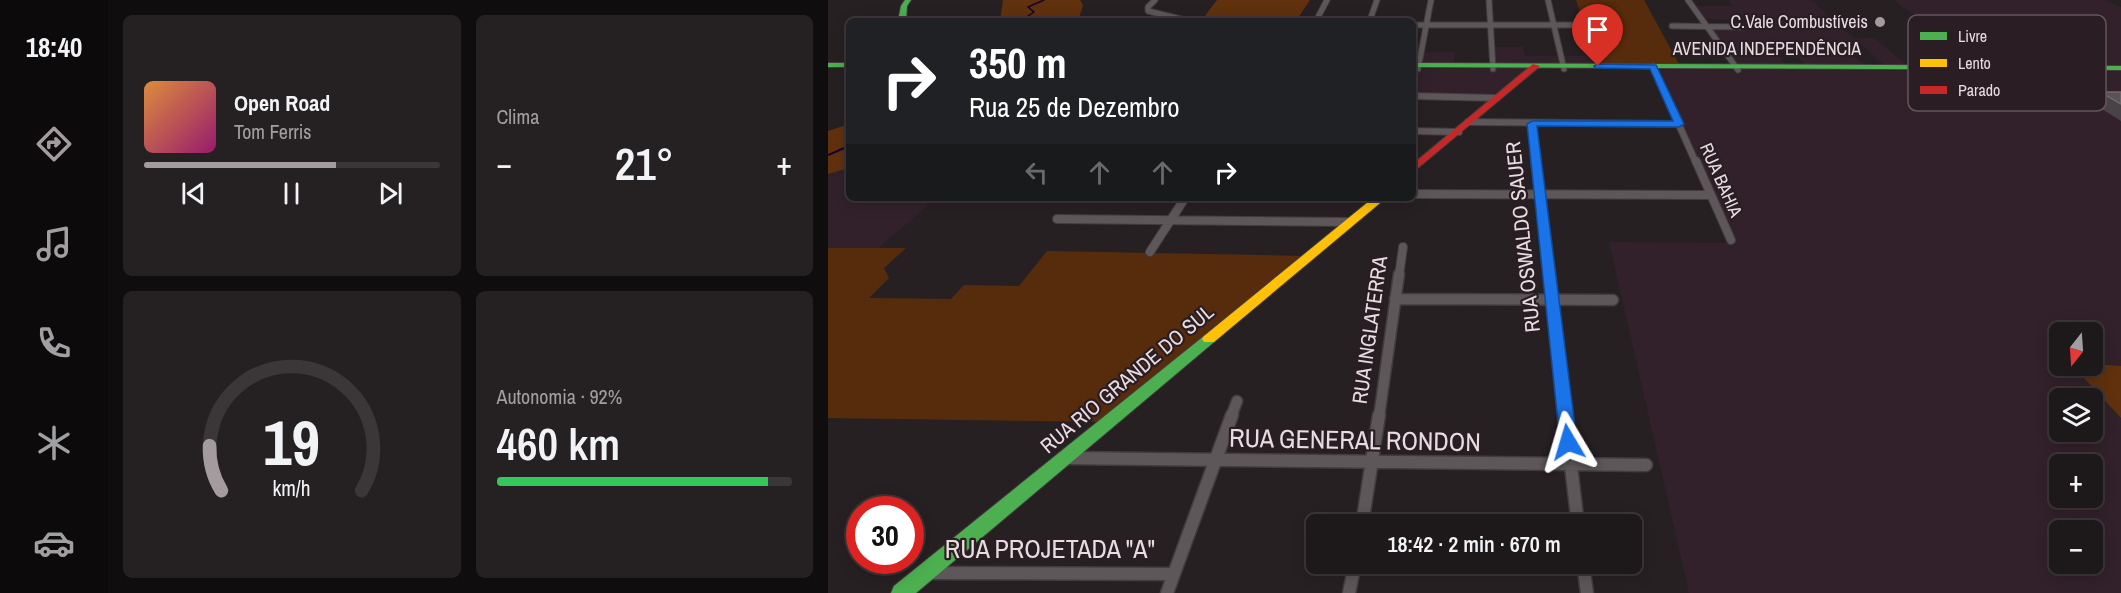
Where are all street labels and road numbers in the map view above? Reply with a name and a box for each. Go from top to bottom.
street label: AVENIDA INDEPENDÊNCIA [1672,36,1861,61]
street label: RUA BAHIA [1694,139,1749,221]
street label: RUA OSWALDO SAUER [1498,140,1547,334]
street label: RUA INGLATERRA [1345,254,1394,406]
street label: RUA RIO GRANDE DO SUL [1034,297,1220,460]
street label: RUA GENERAL RONDON [1229,420,1481,459]
street label: RUA PROJETADA "A" [945,531,1155,566]

